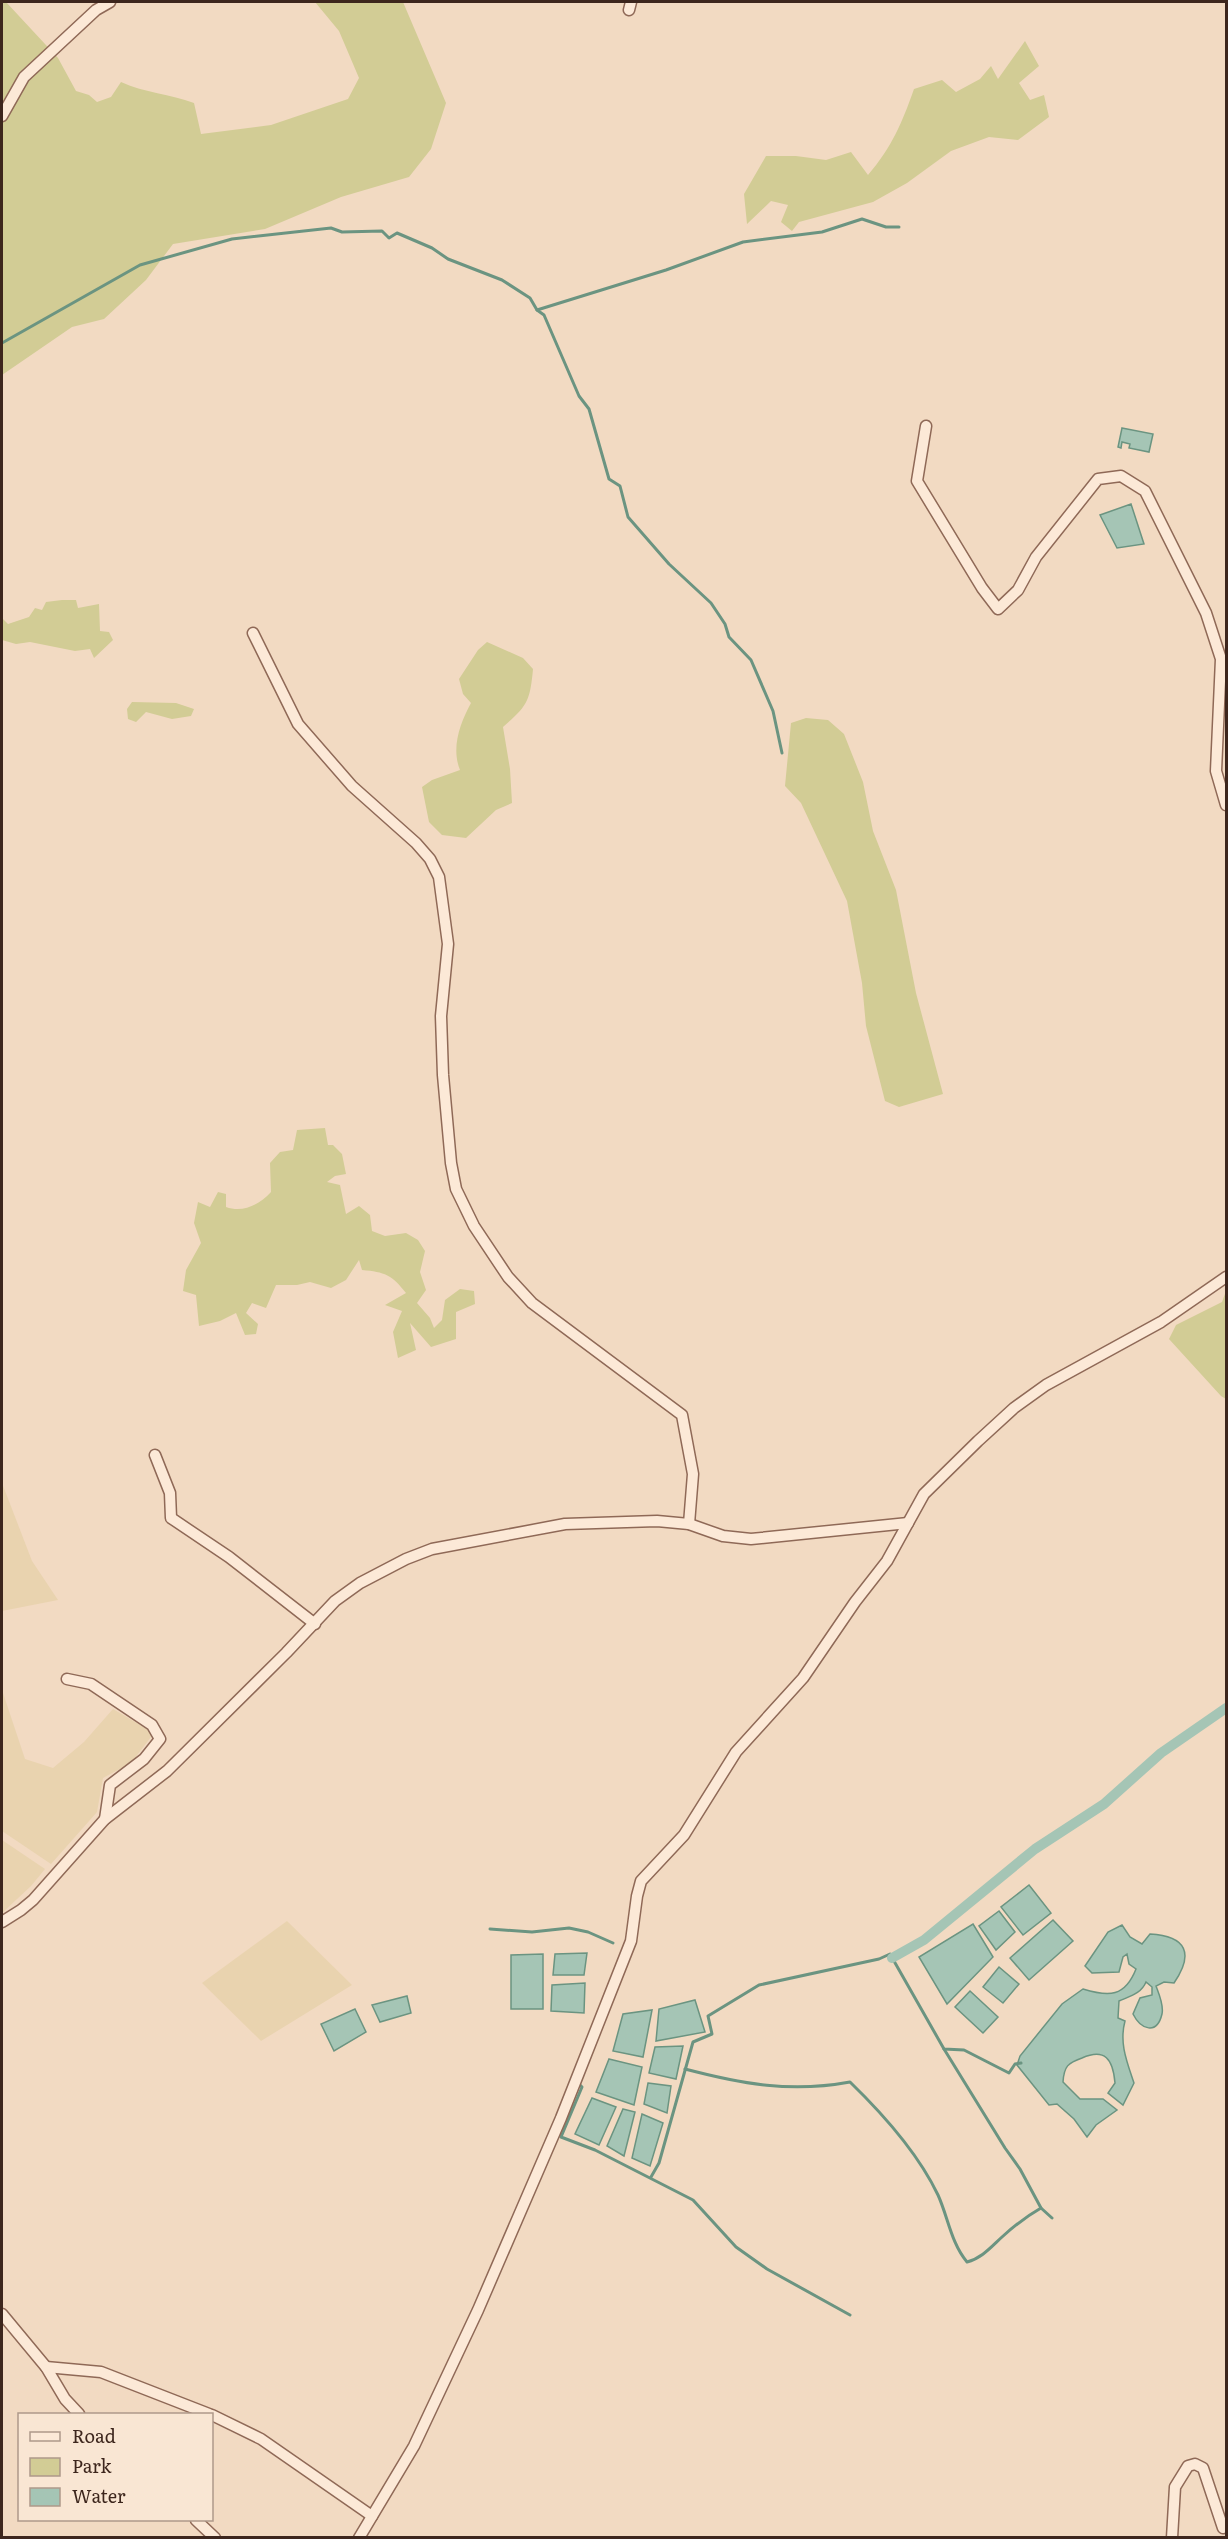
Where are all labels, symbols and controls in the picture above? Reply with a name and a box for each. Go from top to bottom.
legend [18,2413,213,2521]
text: Road [72,2422,116,2449]
text: Park [72,2452,113,2479]
text: Water [72,2482,126,2509]

